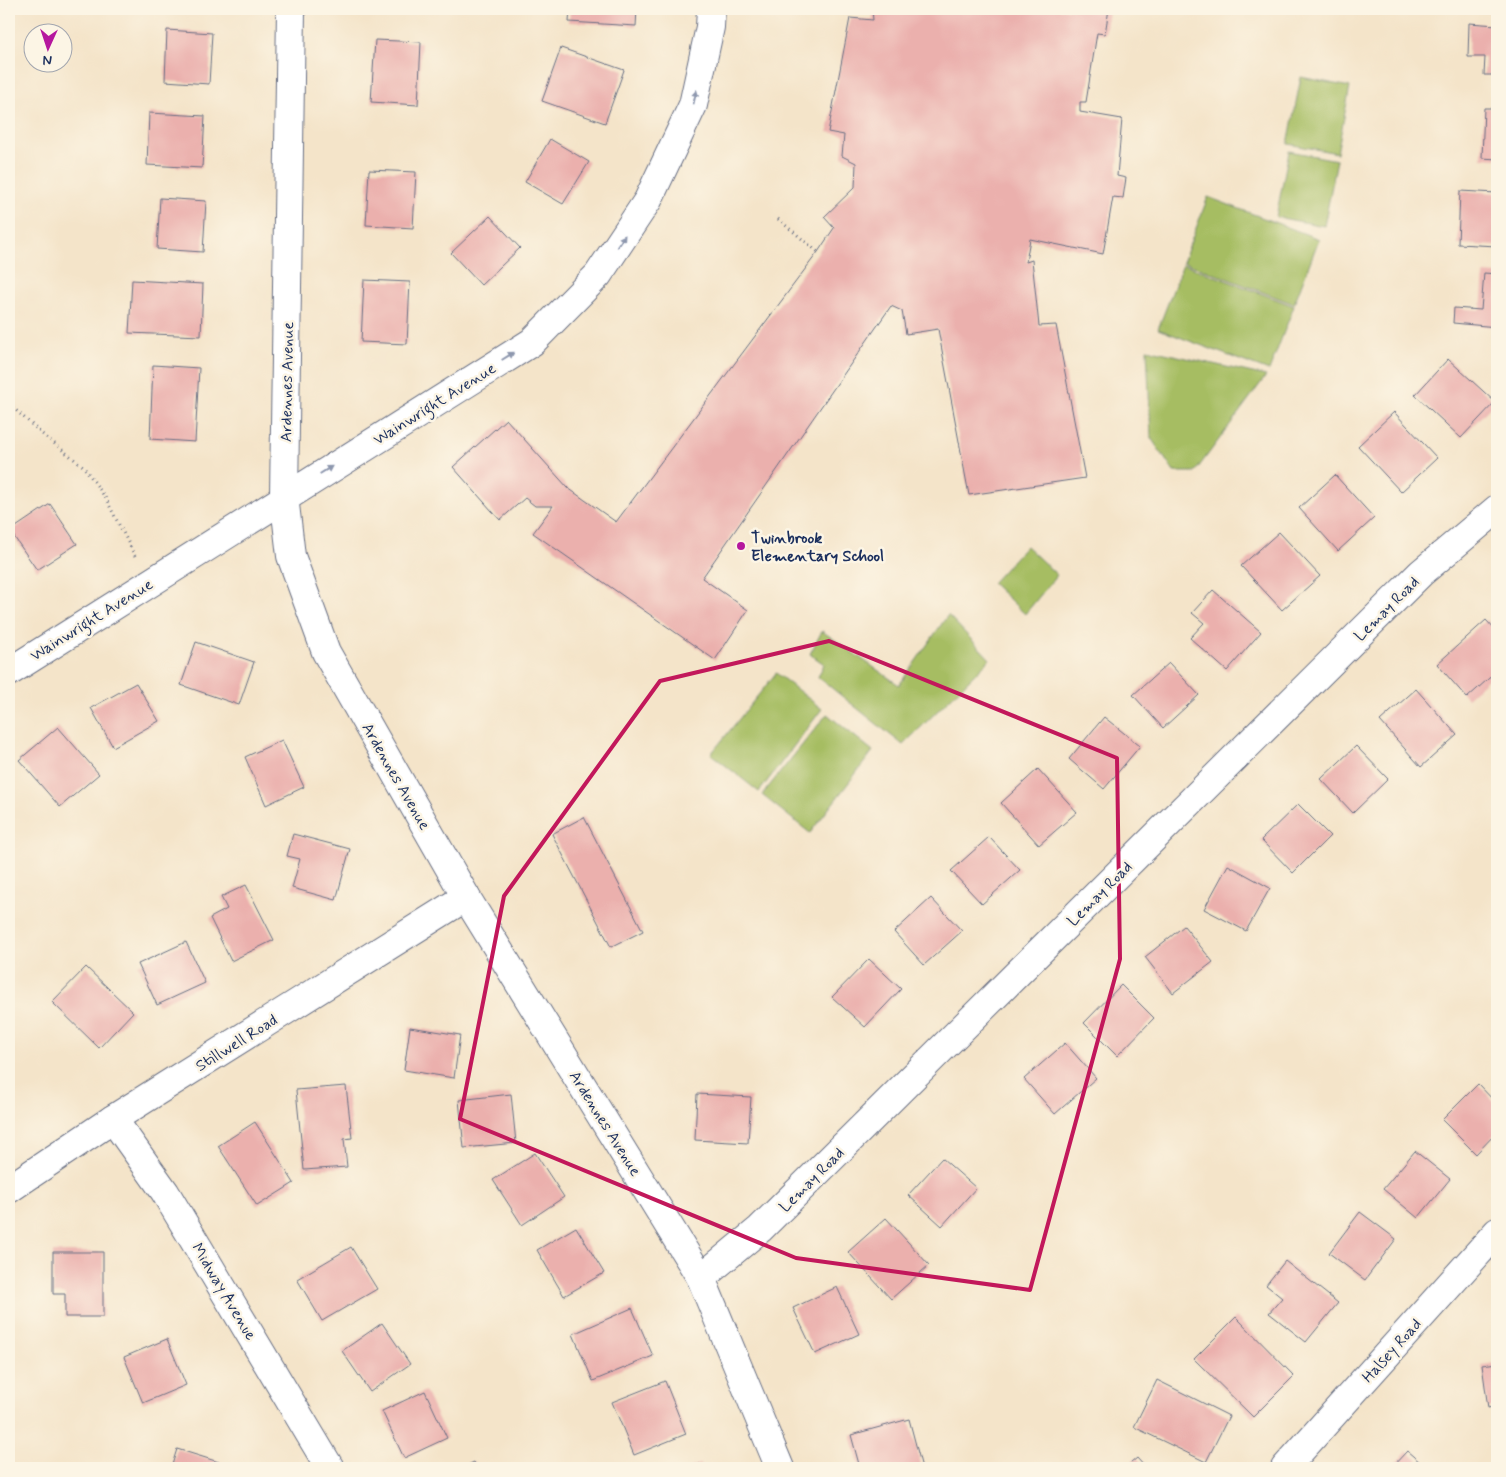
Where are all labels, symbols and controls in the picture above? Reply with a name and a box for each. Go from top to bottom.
north arrow [22,22,72,72]
text: N [42,51,53,69]
one-way arrow [691,90,699,105]
one-way arrow [616,235,625,248]
street label: Ardennes Avenue [276,322,299,442]
one-way arrow [501,352,514,361]
street label: Wainwright Avenue [370,358,501,451]
one-way arrow [319,466,332,475]
place label: Twinbrook Elementary School [751,528,884,567]
marker: Twinbrook Elementary School [735,540,747,552]
street label: Lemay Road [1350,572,1424,646]
street label: Wainwright Avenue [27,574,158,667]
street label: Ardennes Avenue [357,719,435,834]
street label: Lemay Road [1063,857,1137,931]
street label: Stillwell Road [192,1010,282,1077]
street label: Ardennes Avenue [564,1067,646,1181]
street label: Lemay Road [775,1143,849,1217]
street label: Midway Avenue [186,1239,261,1345]
street label: Halsey Road [1358,1314,1427,1388]

